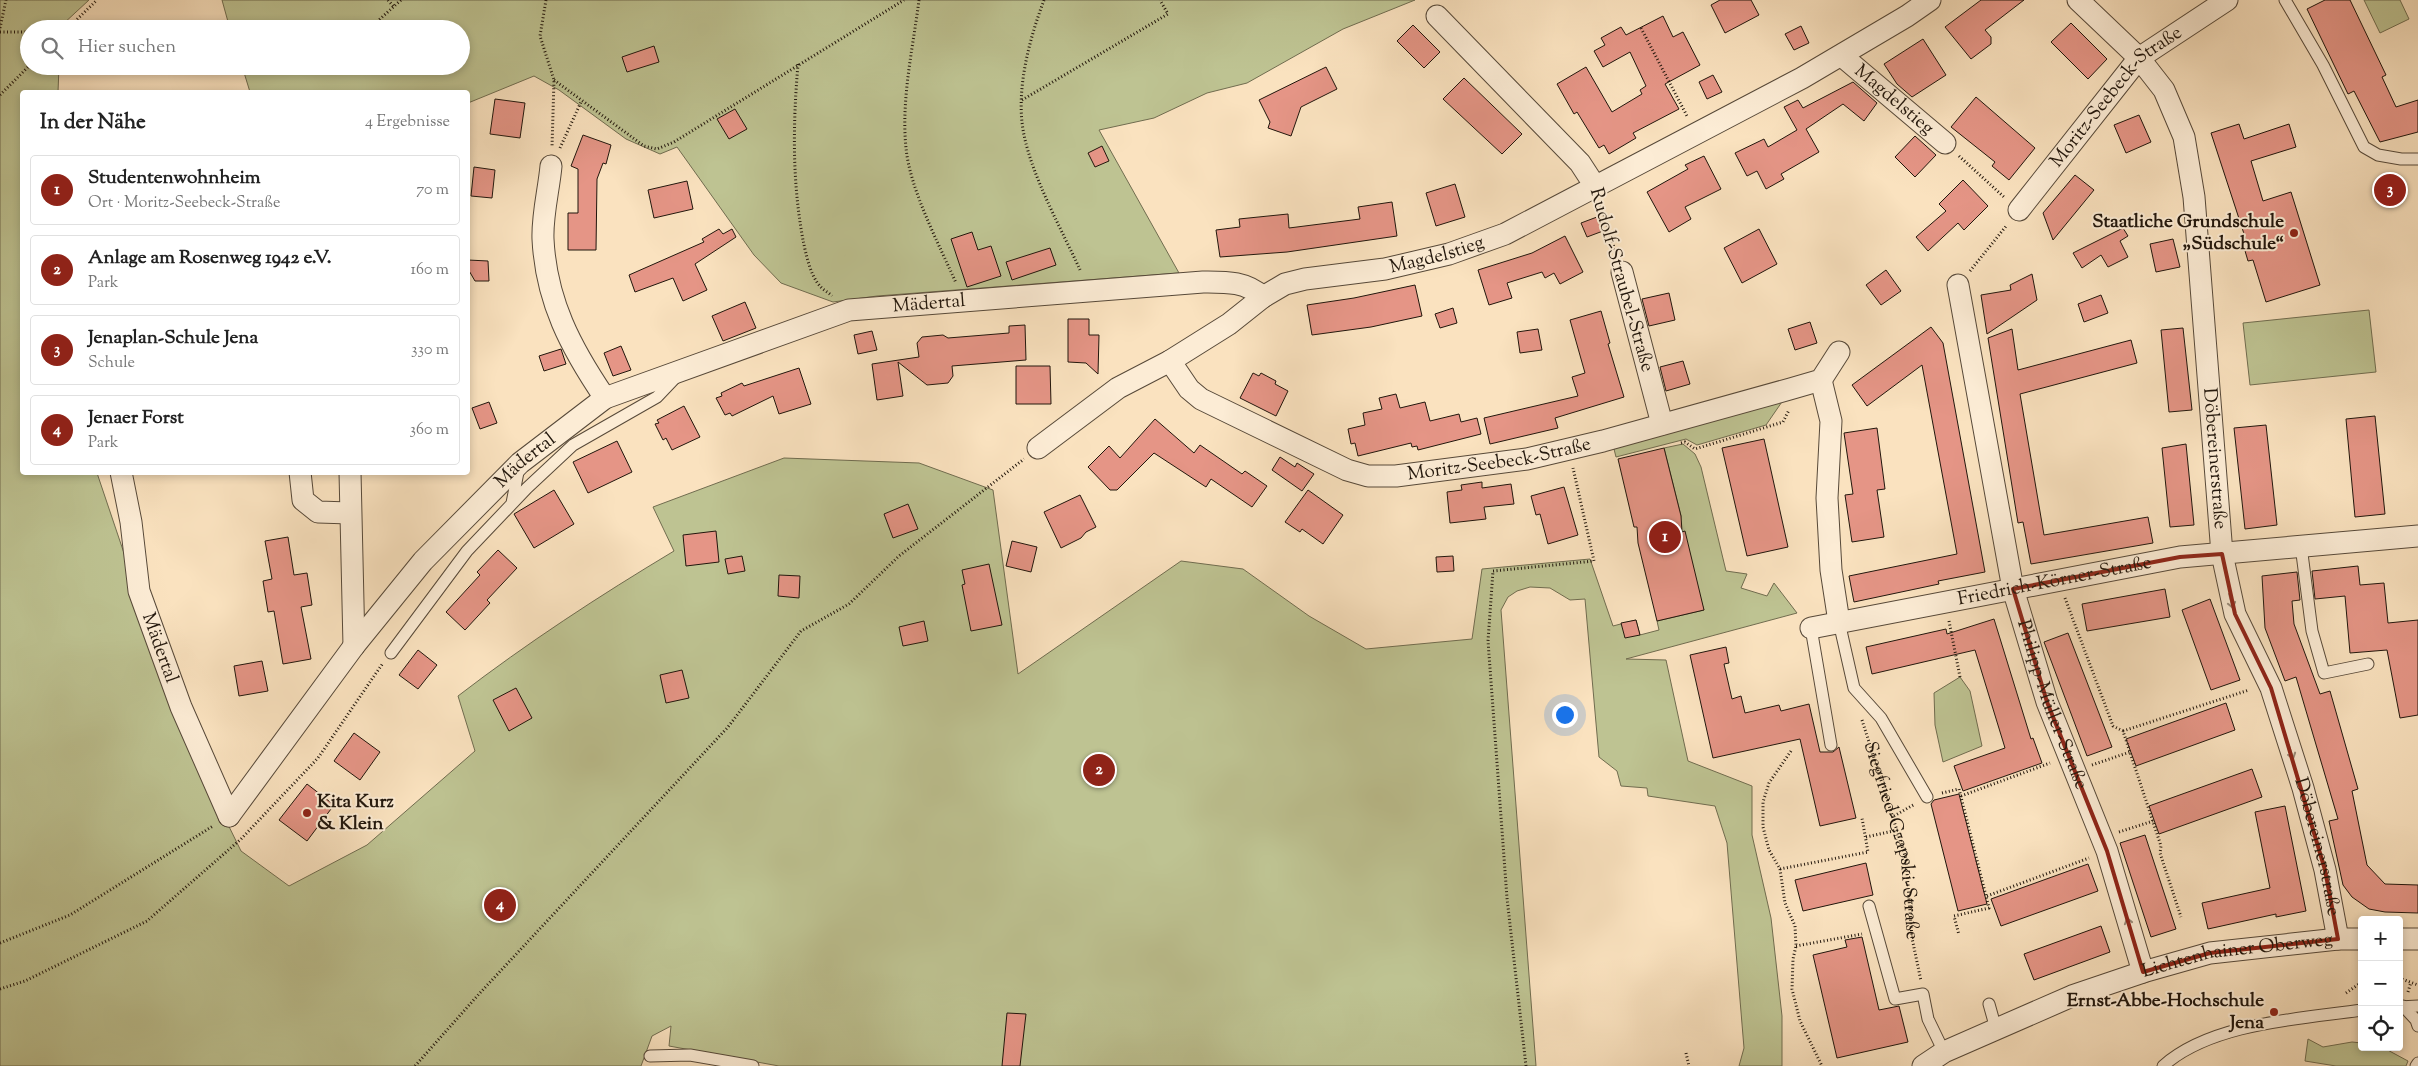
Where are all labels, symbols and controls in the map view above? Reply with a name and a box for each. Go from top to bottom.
search box [20,20,470,75]
street label: Moritz-Seebeck-Straße [2044,20,2188,174]
icon: search [38,34,66,62]
text: Hier suchen [78,34,176,61]
street label: Magdelstieg [1848,58,1940,142]
text: In der Nähe [40,108,146,138]
text: 4 Ergebnisse [365,111,450,134]
text: Studentenwohnheim [88,165,261,192]
pin: 3 [2374,171,2406,209]
text: 1 [54,179,60,202]
text: 70 m [416,179,449,202]
street label: Rudolf-Straubel-Straße [1582,185,1660,375]
text: Ort · Moritz-Seebeck-Straße [88,192,280,215]
place label: Staatliche Grundschule „Südschule“ [2092,209,2284,258]
marker: Staatliche Grundschule „Südschule“ [2288,227,2300,239]
street label: Magdelstieg [1387,229,1488,281]
text: Anlage am Rosenweg 1942 e.V. [88,245,331,272]
text: 2 [53,259,61,282]
text: 160 m [411,259,449,282]
text: Park [88,272,119,295]
street label: Mädertal [891,287,966,320]
text: Jenaplan-Schule Jena [88,325,258,352]
text: 3 [54,339,60,362]
text: 330 m [411,339,449,362]
text: Schule [88,352,135,375]
street label: Döbereinerstraße [2196,387,2234,530]
text: Jenaer Forst [88,405,184,432]
text: 4 [53,419,61,442]
text: 360 m [410,419,449,442]
street label: Mädertal [489,427,562,494]
street label: Moritz-Seebeck-Straße [1406,431,1594,488]
text: Park [88,432,119,455]
pin: 1 [1649,518,1681,556]
street label: Friedrich-Körner-Straße [1955,549,2154,613]
one-way arrow [2227,593,2236,609]
street label: Mädertal [134,609,185,687]
street label: Philipp-Müller-Straße [2010,616,2094,794]
your location [1552,702,1578,728]
street label: Siegfried-Czapski-Straße [1856,738,1926,941]
one-way arrow [2287,743,2297,759]
pin: 2 [1083,751,1115,789]
street label: Döbereinerstraße [2287,774,2347,918]
place label: Kita Kurz & Klein [317,789,394,838]
marker: Kita Kurz & Klein [301,807,313,819]
pin: 4 [484,886,516,924]
map controls [2358,916,2403,1051]
button: + [2358,916,2403,961]
one-way arrow [2123,917,2133,933]
street label: Lichtenhainer Oberweg [2139,926,2334,985]
button: − [2358,961,2403,1006]
place label: Ernst-Abbe-Hochschule Jena [2067,988,2264,1037]
marker: Ernst-Abbe-Hochschule Jena [2268,1006,2280,1018]
button: locate [2358,1006,2403,1051]

